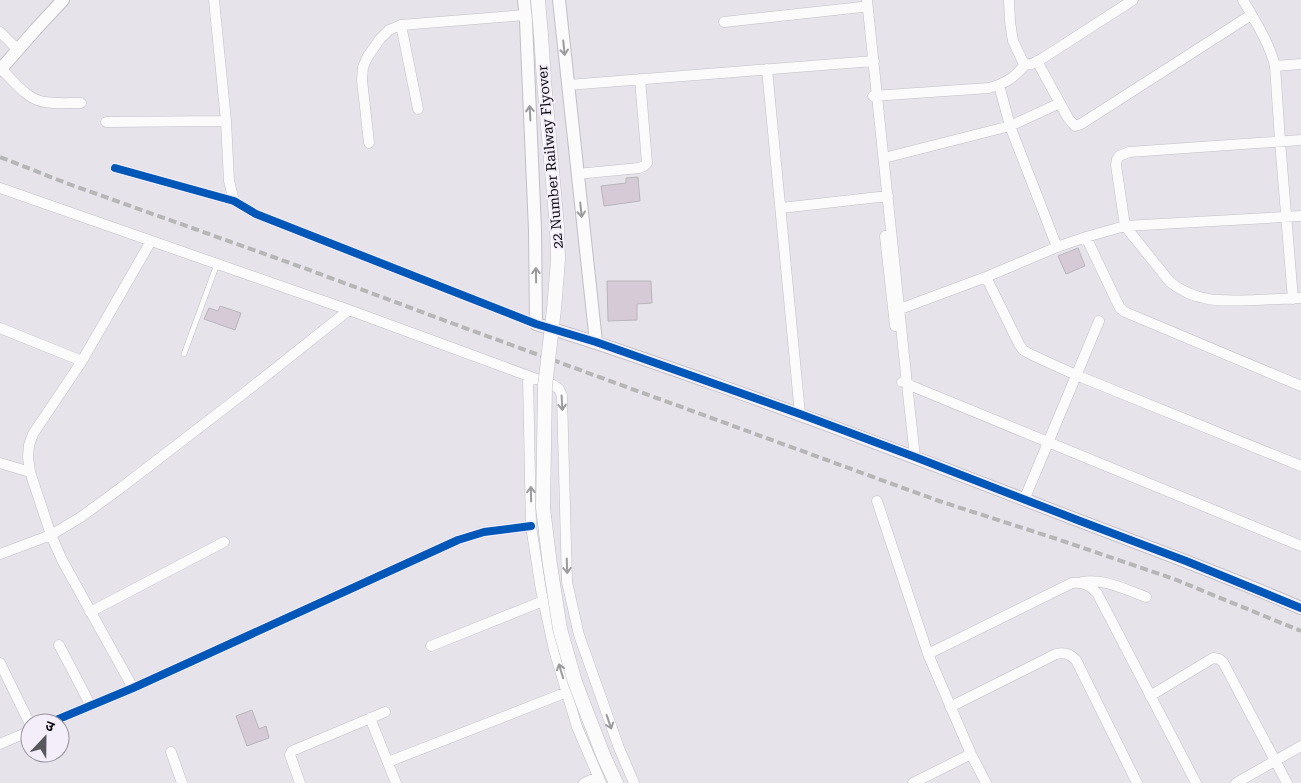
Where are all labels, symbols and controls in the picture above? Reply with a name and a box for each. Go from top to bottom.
one-way arrow [559,40,569,56]
street label: 22 Number Railway Flyover [534,64,566,249]
one-way arrow [525,105,535,122]
one-way arrow [576,202,586,218]
one-way arrow [531,267,541,284]
one-way arrow [557,395,566,411]
one-way arrow [526,487,535,503]
one-way arrow [562,557,571,573]
one-way arrow [555,664,565,680]
north arrow [20,713,70,763]
one-way arrow [605,713,615,729]
text: उ [43,717,57,735]

